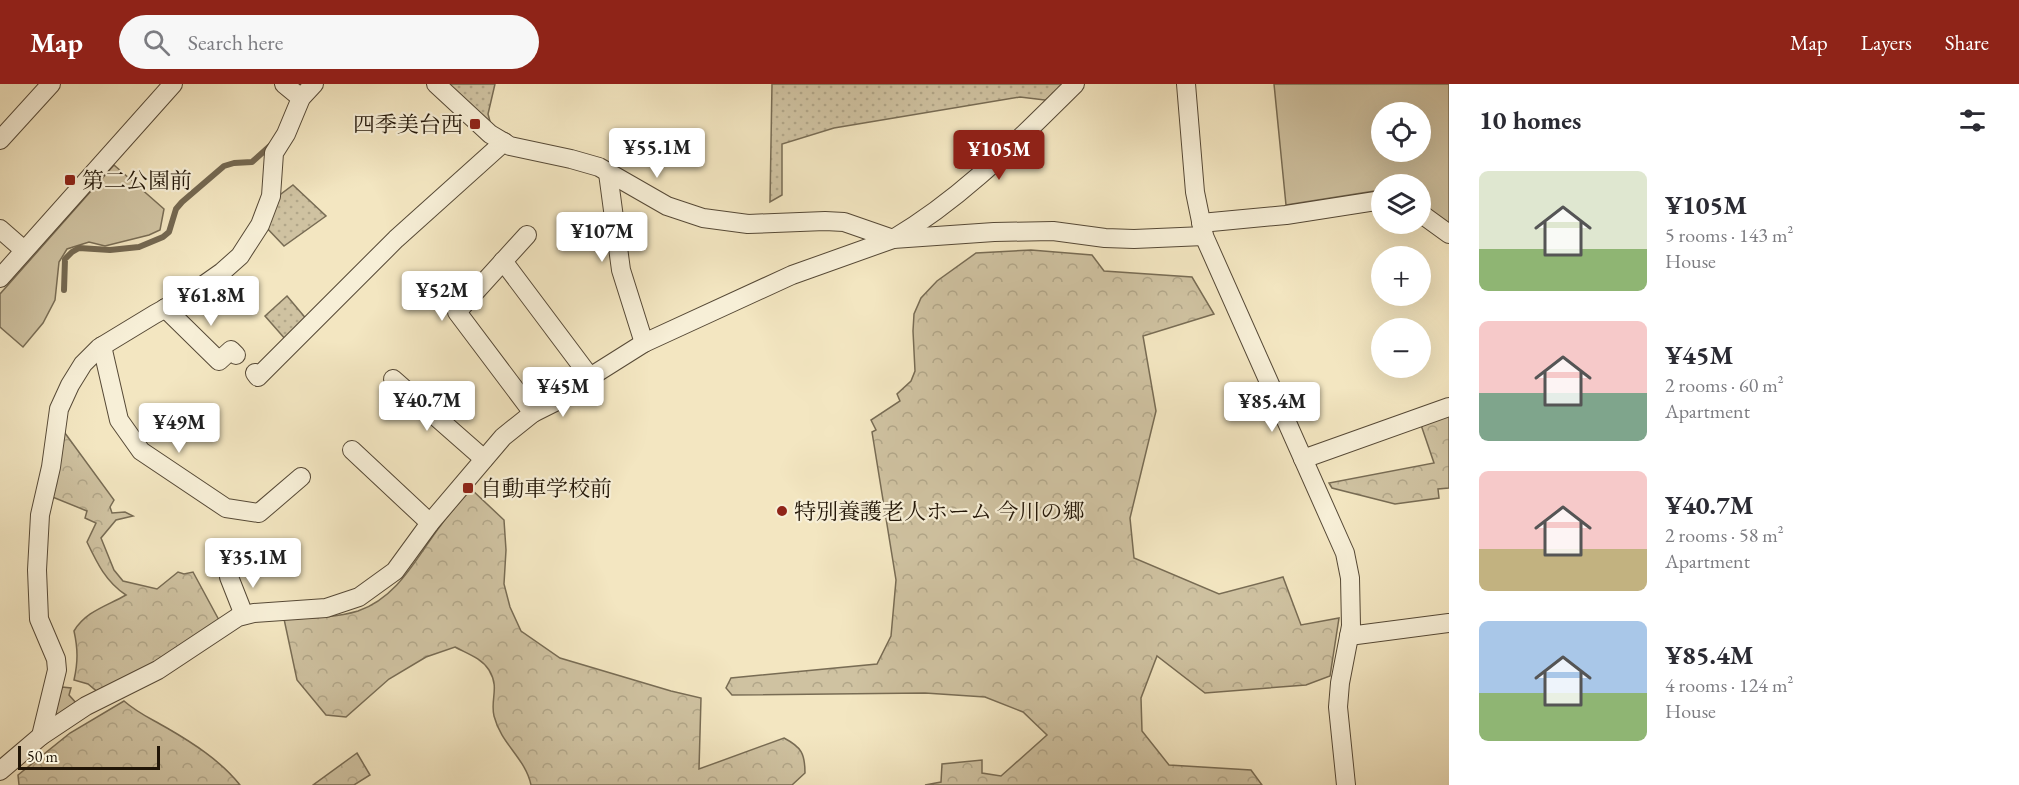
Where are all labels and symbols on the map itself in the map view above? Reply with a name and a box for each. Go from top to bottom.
place label: 四季美台西 [353,110,463,139]
marker: 四季美台西 [468,117,482,131]
pin: ¥55.1M [608,128,706,179]
pin: ¥105M [957,130,1041,181]
place label: 第二公園前 [82,166,192,195]
marker: 第二公園前 [63,173,77,187]
pin: ¥107M [560,212,644,263]
pin: ¥52M [406,271,478,322]
pin: ¥61.8M [162,276,260,327]
pin: ¥45M [527,367,599,418]
pin: ¥40.7M [378,381,476,432]
pin: ¥85.4M [1223,382,1321,433]
pin: ¥49M [143,403,215,454]
place label: 自動車学校前 [480,474,612,503]
marker: 自動車学校前 [461,481,475,495]
place label: 特別養護老人ホーム 今川の郷 [794,497,1084,526]
marker: 特別養護老人ホーム 今川の郷 [775,504,789,518]
pin: ¥35.1M [204,538,302,589]
scale bar [18,743,160,770]

